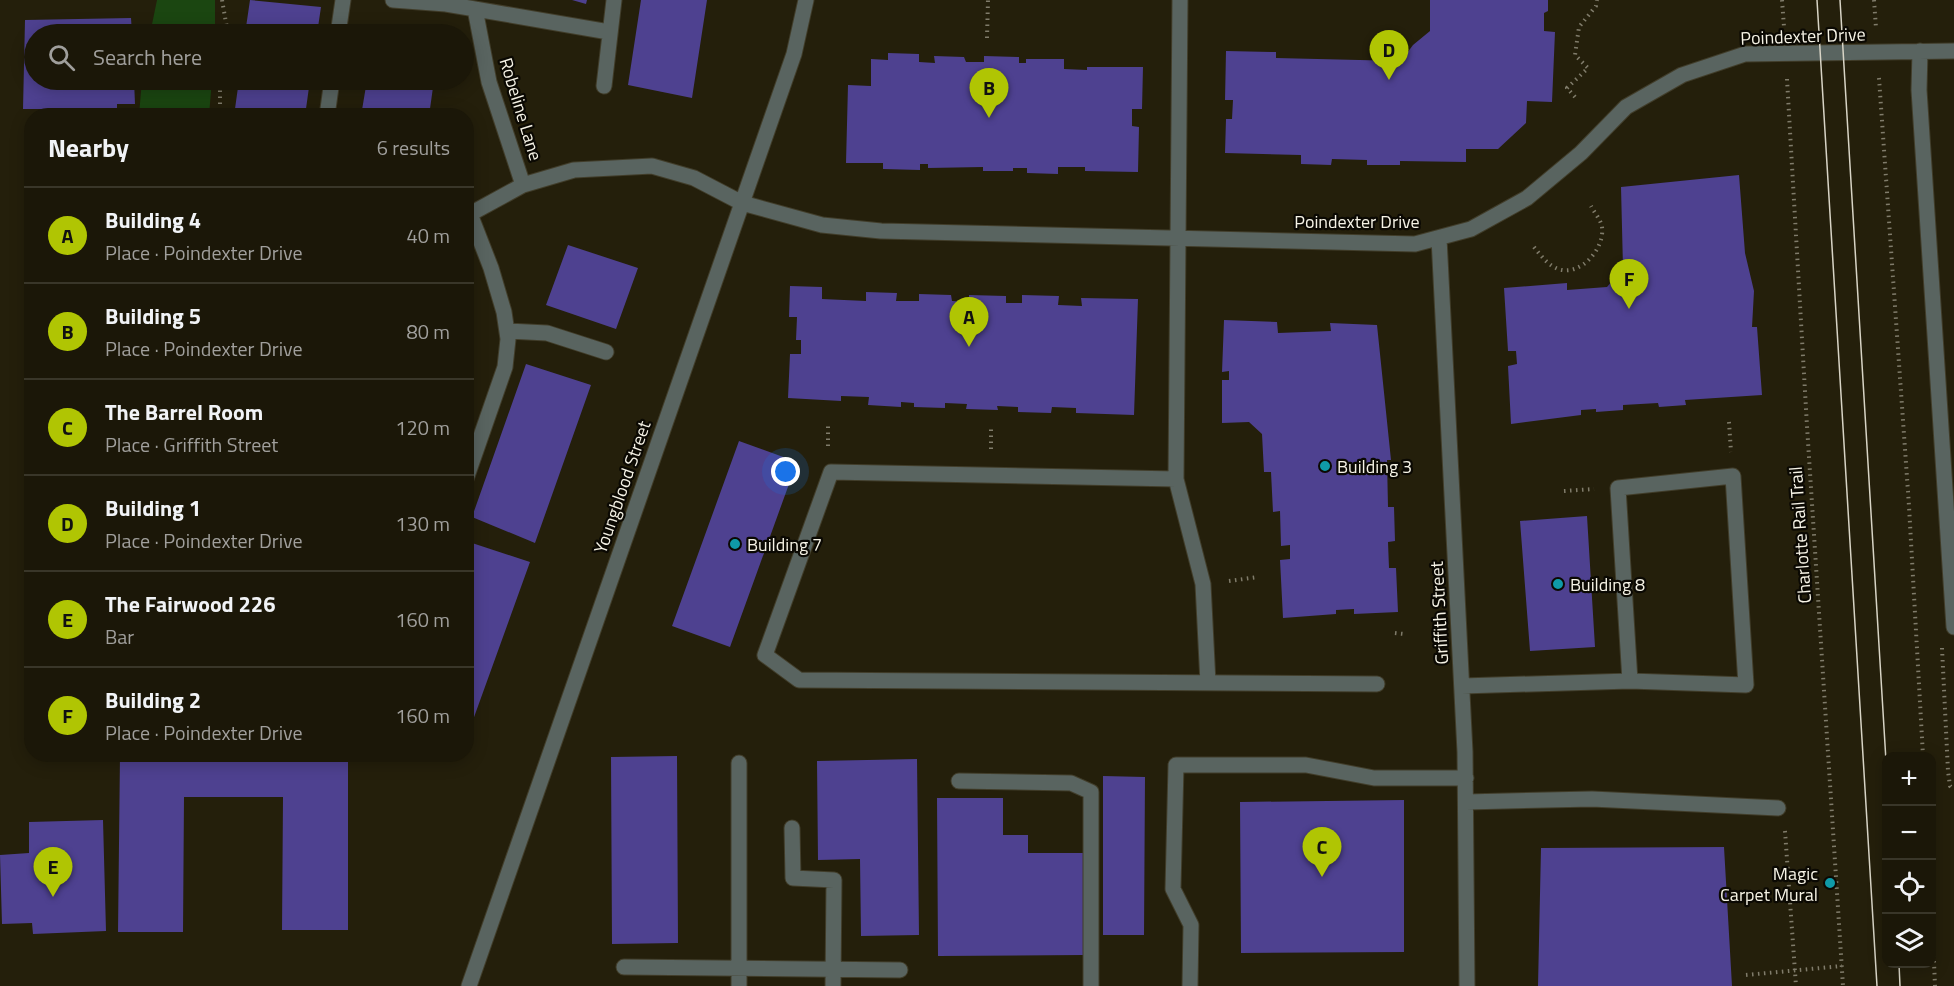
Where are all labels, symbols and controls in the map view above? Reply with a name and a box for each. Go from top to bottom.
street label: Poindexter Drive [1740,20,1866,52]
search box [24,24,474,90]
pin: D [1370,31,1408,80]
text: Search here [93,40,202,74]
icon: search [45,41,78,74]
street label: Robeline Lane [493,54,549,164]
pin: B [970,68,1008,118]
text: Nearby [48,128,129,167]
text: 6 results [377,132,450,163]
text: Building 4 [105,203,201,237]
street label: Poindexter Drive [1294,208,1420,235]
text: A [61,220,74,251]
text: 40 m [406,220,450,251]
text: Place · Poindexter Drive [105,237,303,268]
pin: F [1610,260,1648,309]
pin: A [950,298,988,347]
text: Building 5 [105,299,201,333]
text: B [61,316,74,347]
text: 80 m [406,316,450,347]
text: Place · Poindexter Drive [105,333,303,364]
text: The Barrel Room [105,395,263,429]
text: C [62,412,73,443]
text: 120 m [395,412,450,443]
street label: Youngblood Street [587,416,658,557]
text: Place · Griffith Street [105,429,278,460]
place label: Building 3 [1337,453,1412,480]
your location [771,457,800,486]
marker: Building 3 [1318,459,1332,473]
street label: Charlotte Rail Trail [1782,466,1818,604]
text: Building 1 [105,491,201,525]
text: D [61,508,74,539]
text: 130 m [395,508,450,539]
text: Place · Poindexter Drive [105,525,303,556]
place label: Building 7 [747,531,822,558]
marker: Building 7 [728,537,742,551]
street label: Griffith Street [1423,560,1455,665]
place label: Building 8 [1570,571,1645,598]
marker: Building 8 [1551,577,1565,591]
text: The Fairwood 226 [105,587,275,621]
text: E [62,604,73,635]
text: 160 m [395,604,450,635]
text: Bar [105,621,134,652]
text: Building 2 [105,683,201,717]
text: F [62,700,73,731]
text: 160 m [395,700,450,731]
text: Place · Poindexter Drive [105,717,303,748]
map controls [1882,752,1936,968]
button: + [1882,752,1936,806]
button: − [1882,806,1936,860]
pin: C [1302,828,1342,877]
pin: E [34,848,72,897]
place label: Magic Carpet Mural [1720,860,1818,908]
button: locate [1882,860,1936,914]
marker: Magic Carpet Mural [1823,876,1837,890]
button: layers [1882,914,1936,968]

